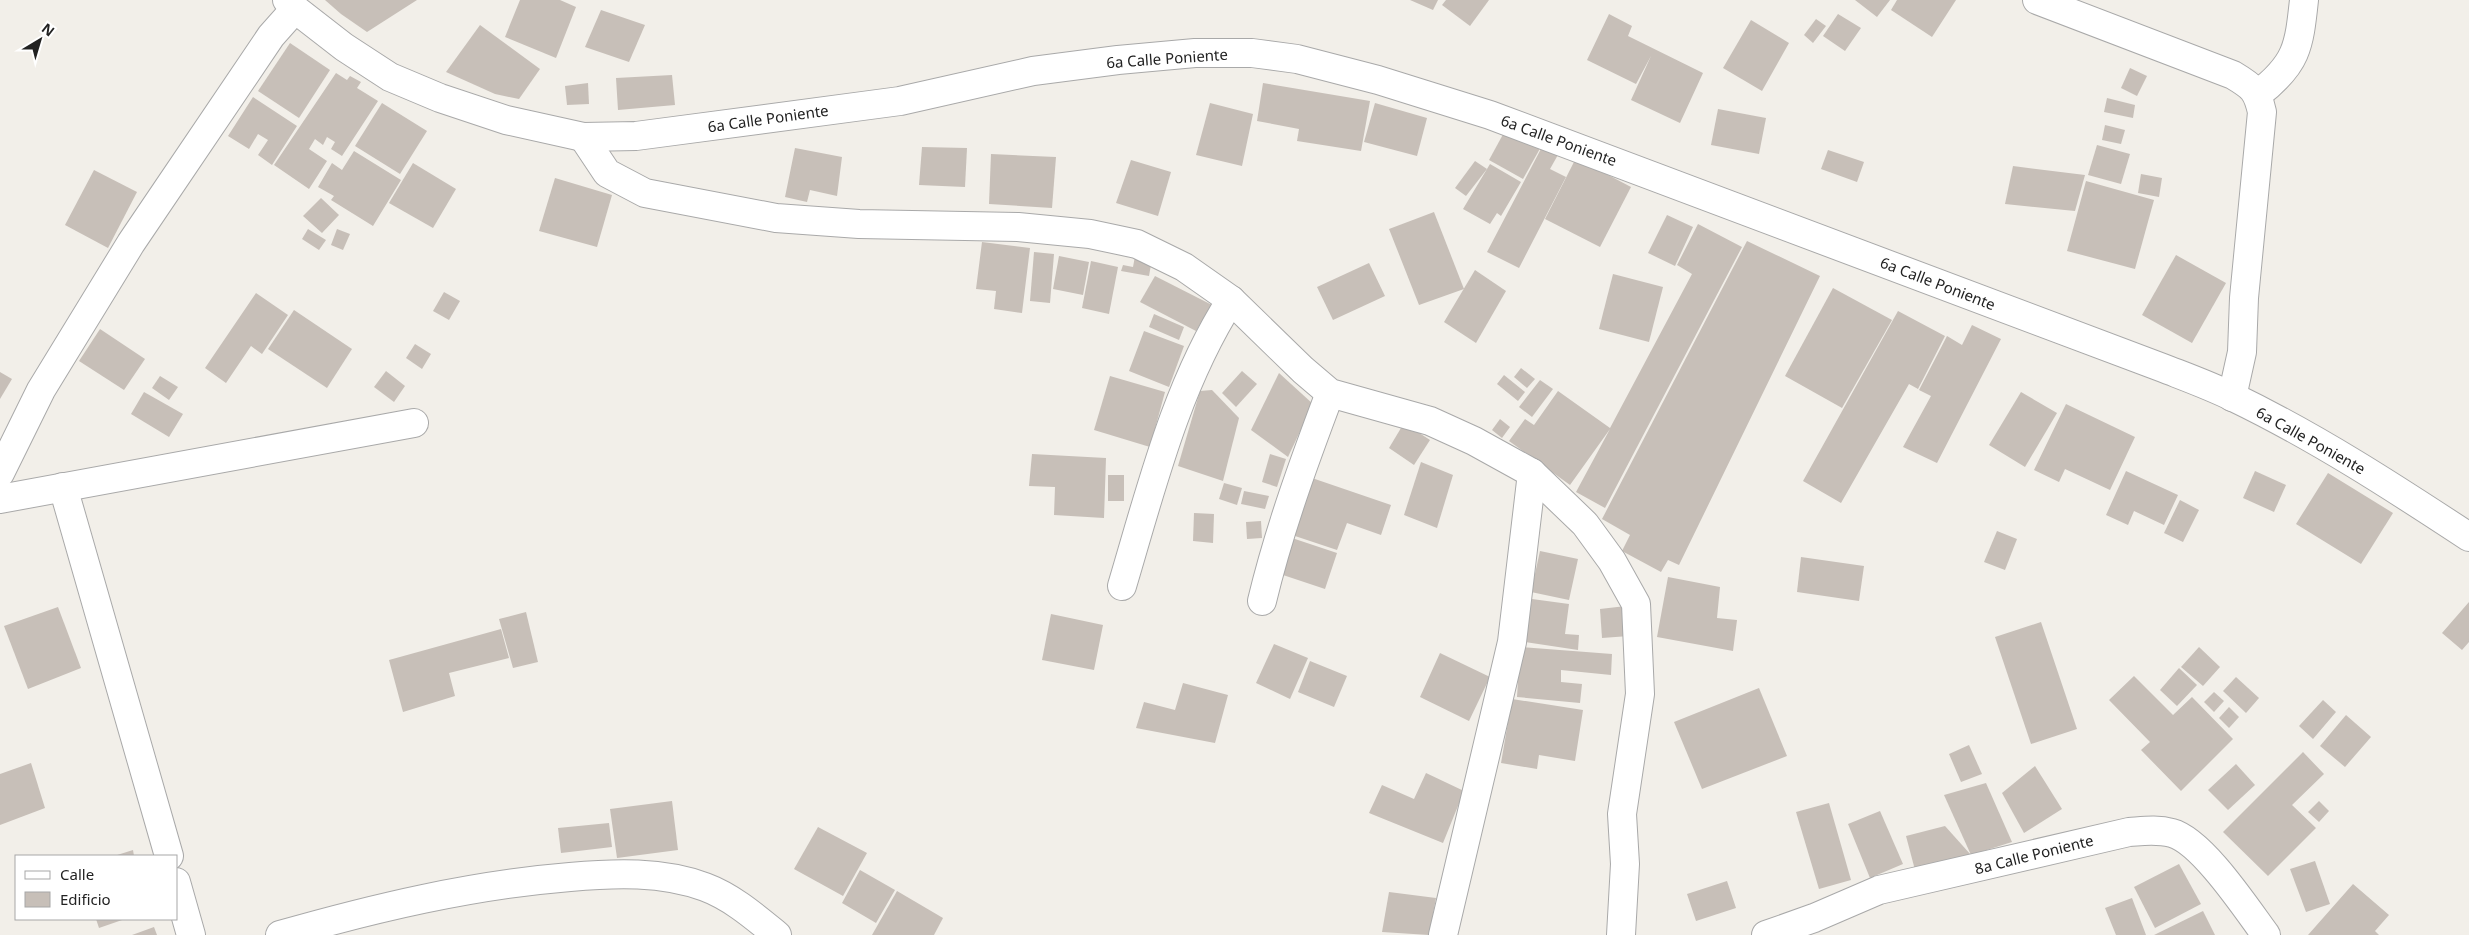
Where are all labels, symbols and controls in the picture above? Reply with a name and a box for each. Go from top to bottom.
north arrow [15,15,65,65]
text: N [38,18,59,40]
street label: 6a Calle Poniente [1106,44,1228,72]
street label: 6a Calle Poniente [706,100,830,136]
street label: 6a Calle Poniente [1498,110,1620,170]
street label: 6a Calle Poniente [1878,252,1998,314]
street label: 6a Calle Poniente [2253,402,2369,478]
street label: 8a Calle Poniente [1972,830,2096,878]
legend [15,855,178,920]
text: Calle [60,864,94,884]
text: Edificio [60,889,111,909]

